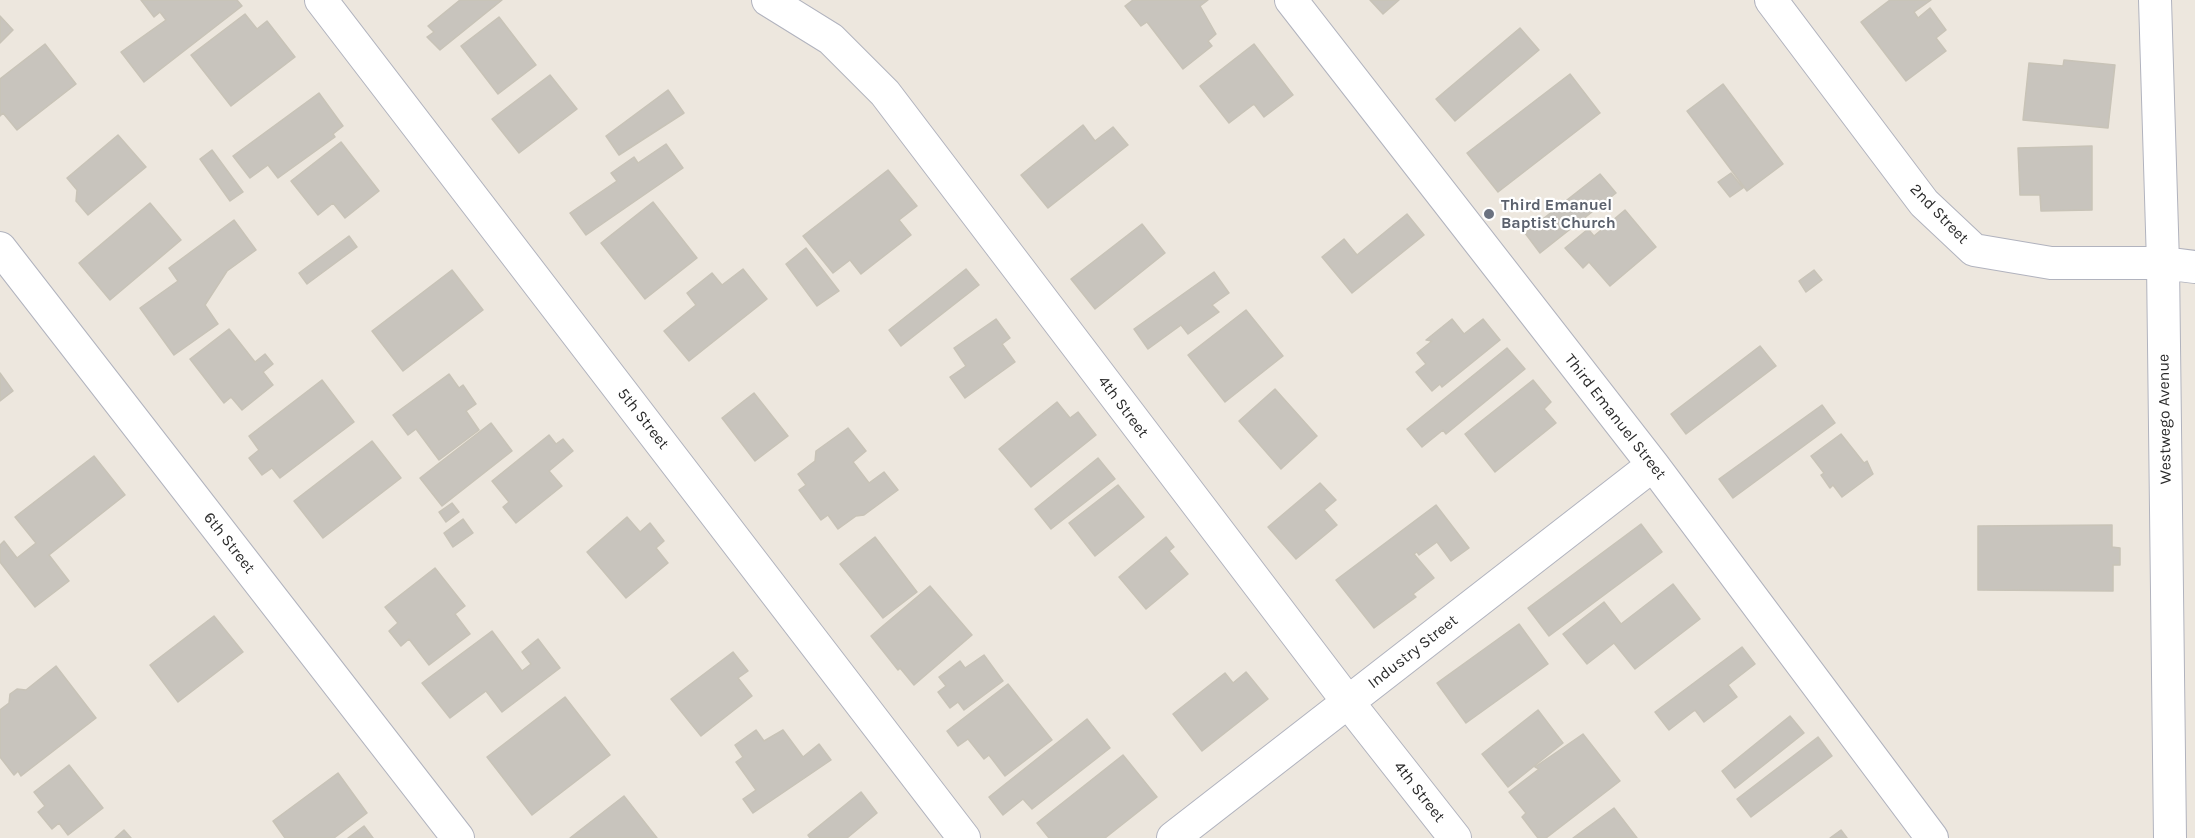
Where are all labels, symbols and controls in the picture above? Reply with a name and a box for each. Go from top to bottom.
street label: 2nd Street [1906,180,1972,248]
place label: Third Emanuel Baptist Church [1501,195,1616,233]
marker: Third Emanuel Baptist Church [1482,207,1496,221]
street label: Third Emanuel Street [1560,350,1670,484]
street label: Westwego Avenue [2154,354,2176,484]
street label: 4th Street [1094,372,1152,442]
street label: 5th Street [613,385,673,453]
street label: 6th Street [199,509,259,577]
street label: Industry Street [1364,611,1462,693]
street label: 4th Street [1389,758,1449,826]

